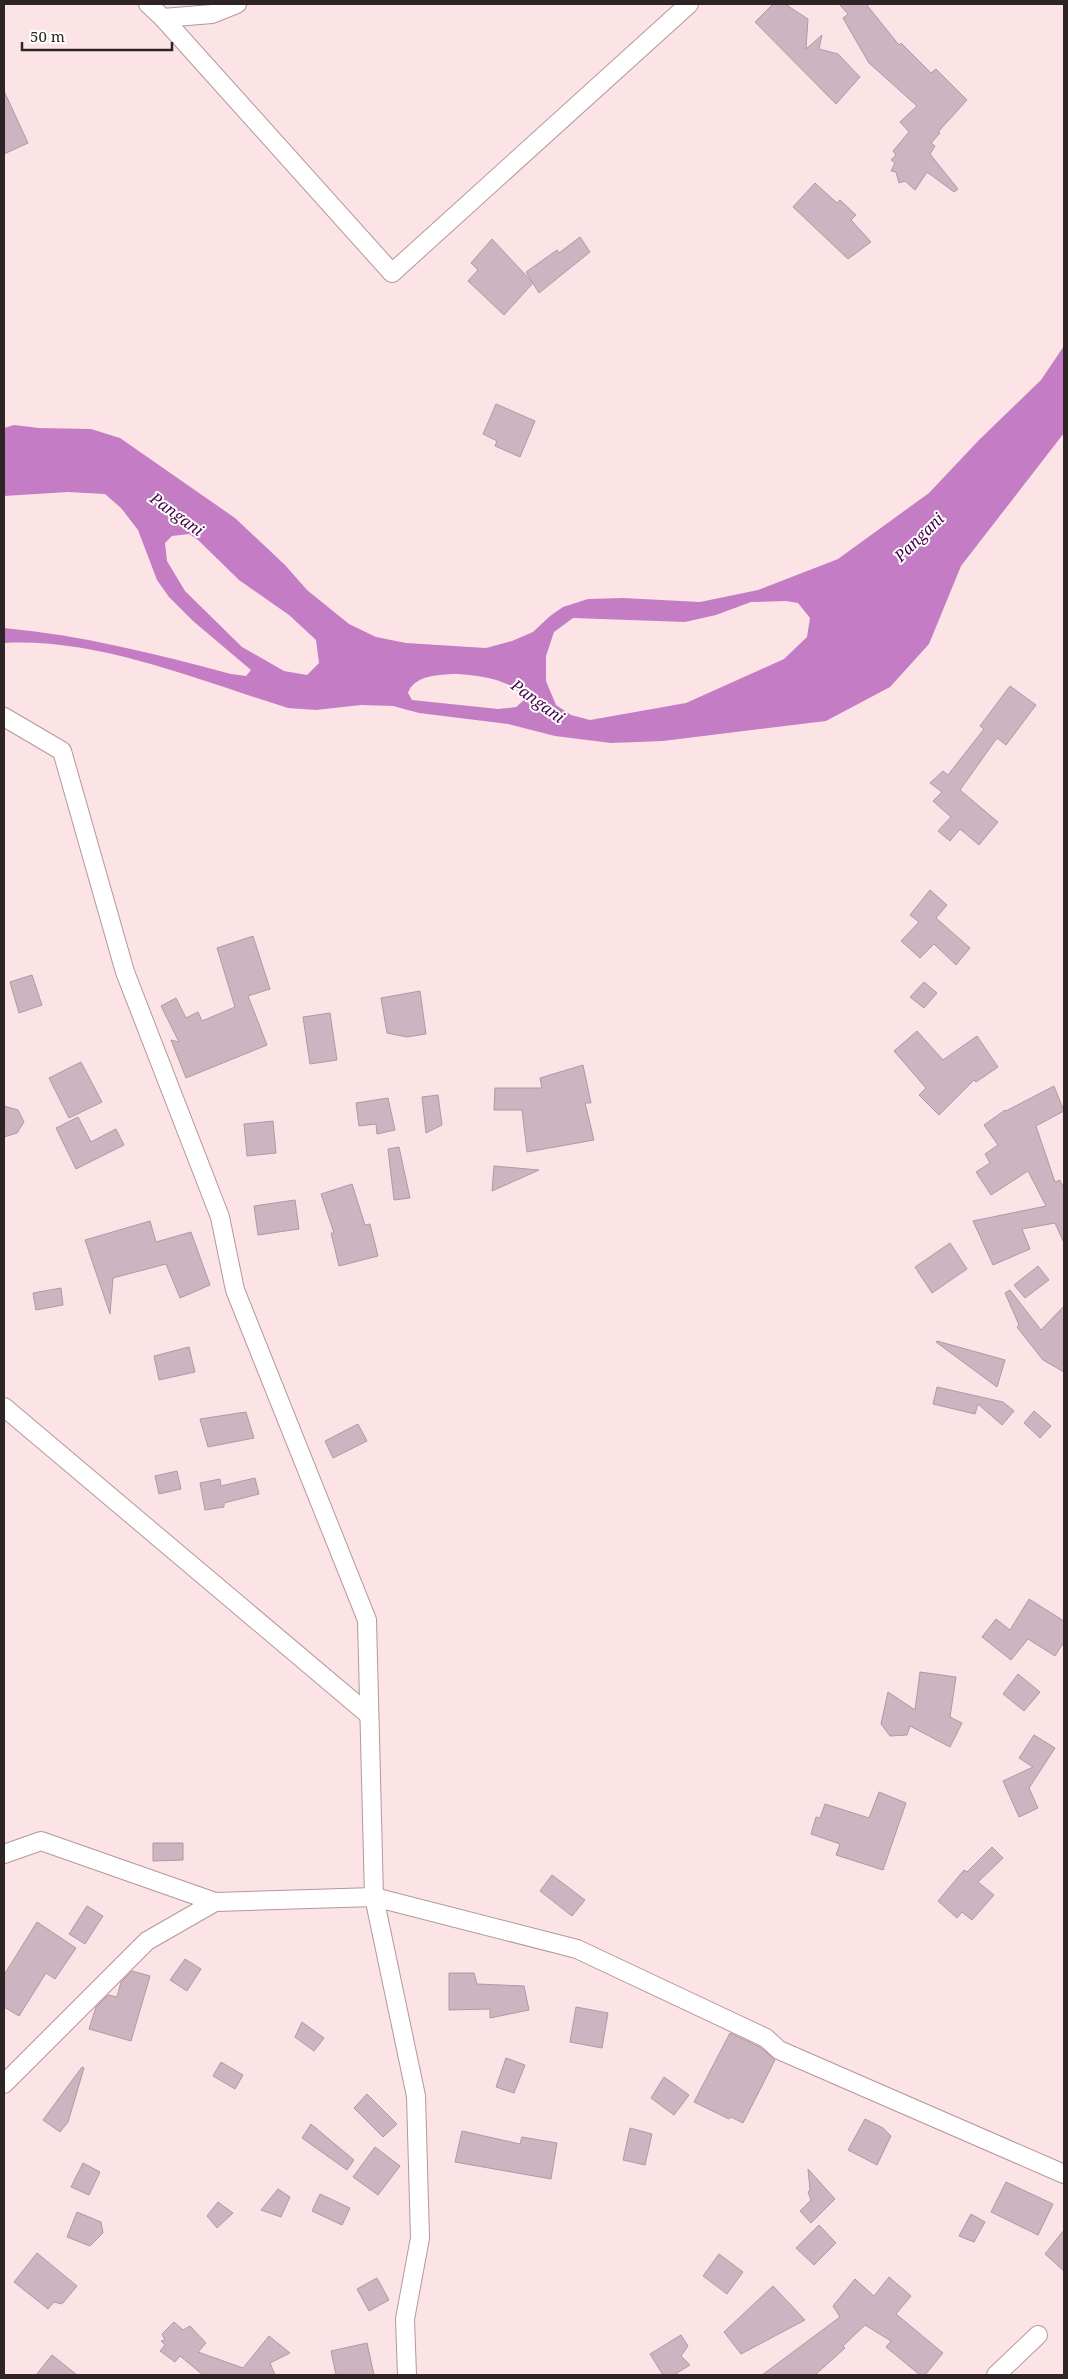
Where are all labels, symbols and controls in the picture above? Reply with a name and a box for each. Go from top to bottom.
scale bar [22,20,172,52]
text: 50 m [30,26,65,46]
water label: Pangani [145,486,208,541]
water label: Pangani [889,508,949,567]
water label: Pangani [506,673,569,728]

